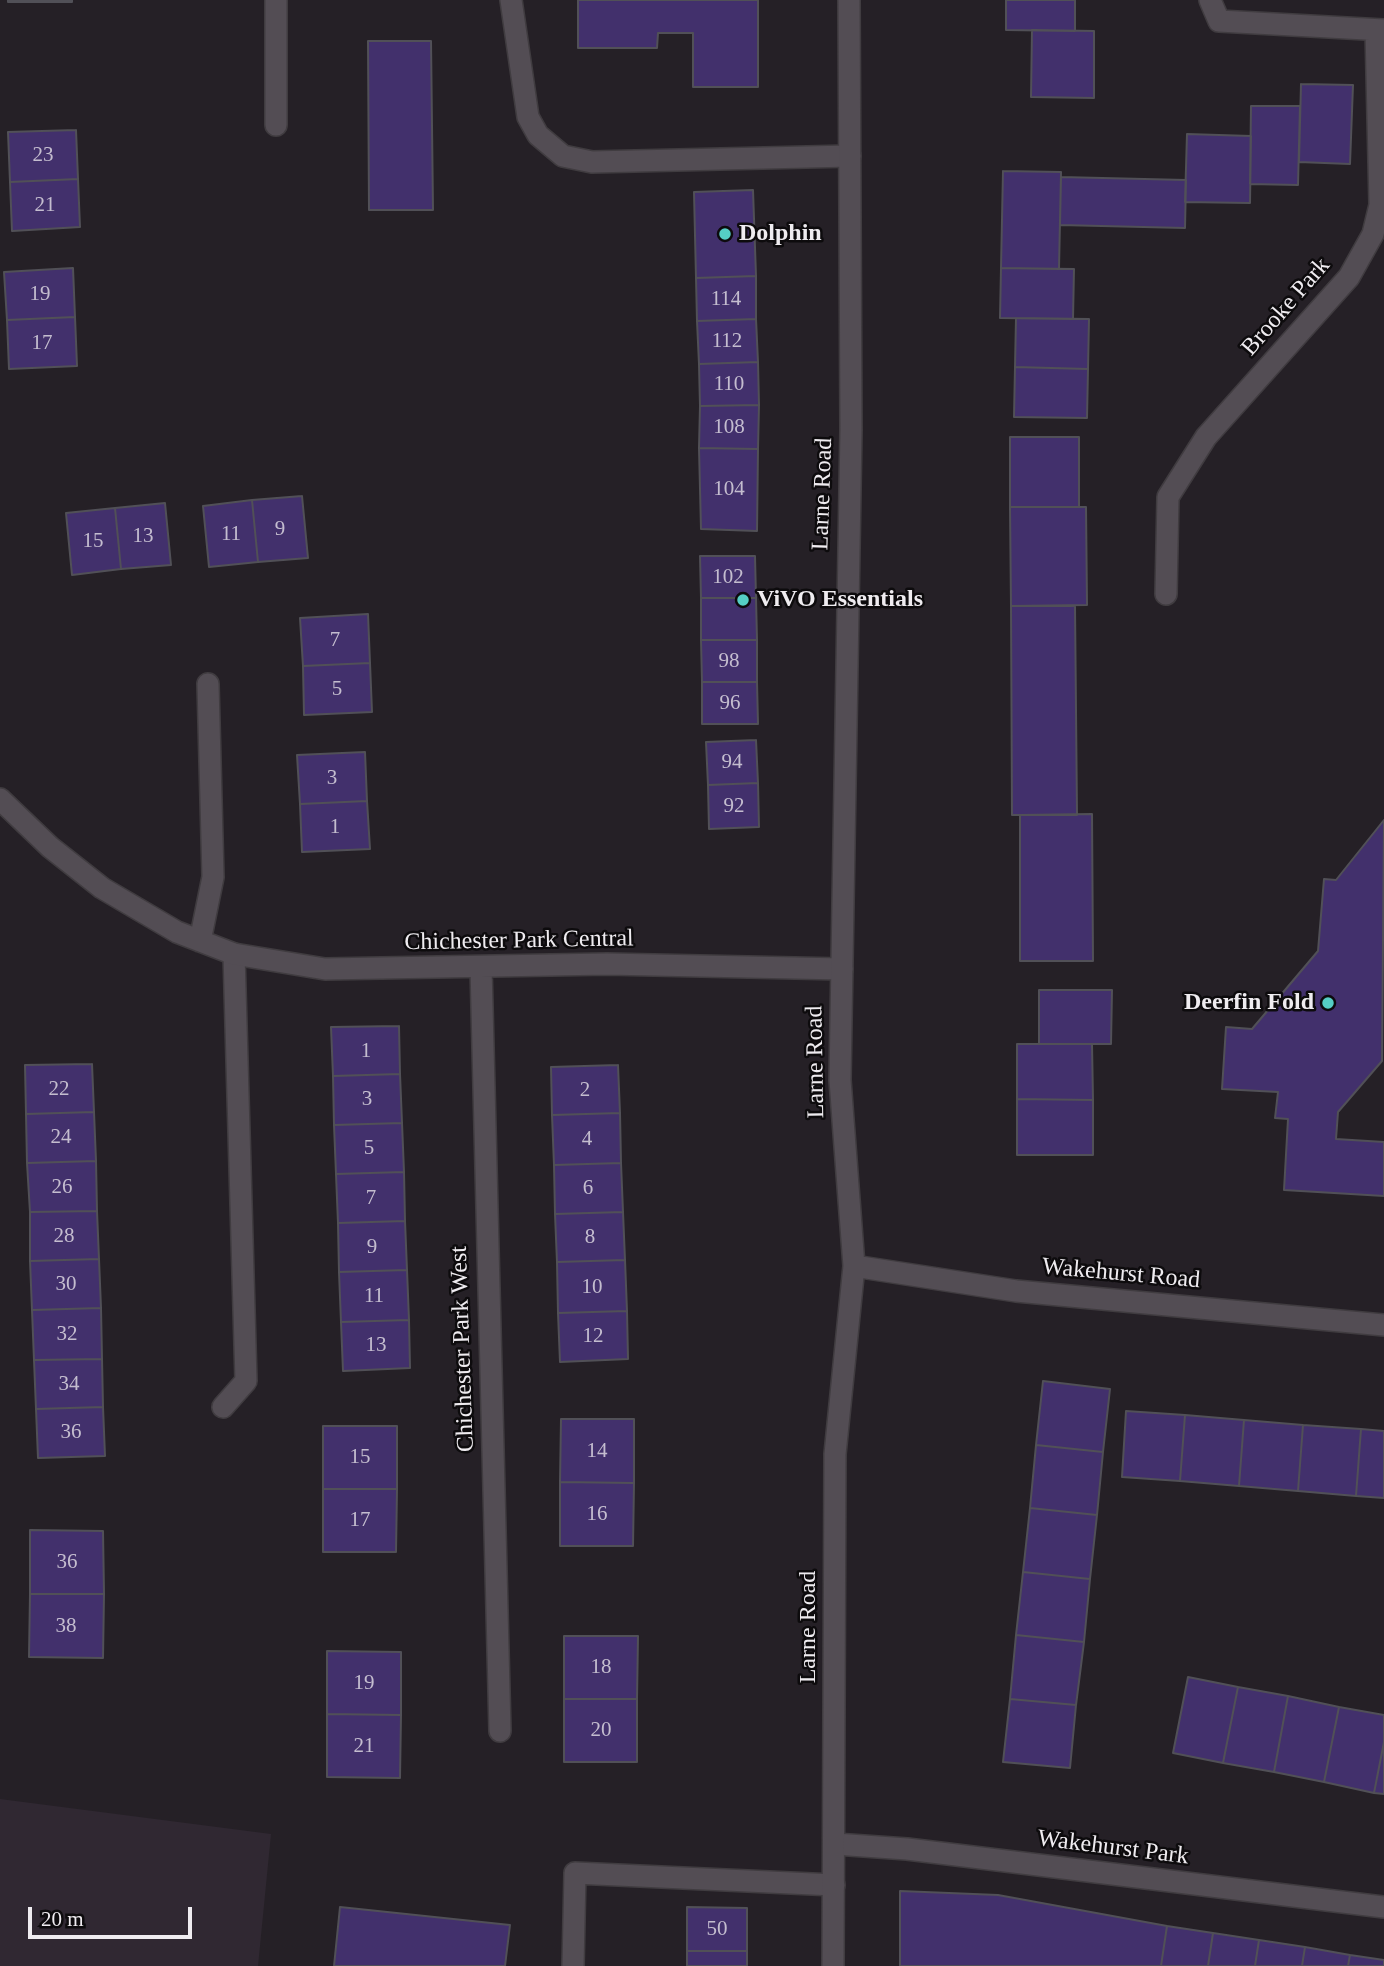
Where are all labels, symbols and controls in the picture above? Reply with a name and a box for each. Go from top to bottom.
house number: 23 [32,142,54,168]
house number: 21 [34,192,56,218]
place label: Dolphin [739,220,822,248]
marker: Dolphin [717,226,733,242]
street label: Brooke Park [1236,252,1336,362]
house number: 19 [30,281,50,307]
house number: 114 [711,286,741,312]
house number: 112 [712,328,742,354]
house number: 17 [32,330,52,356]
house number: 110 [714,371,744,397]
house number: 108 [713,414,745,440]
street label: Larne Road [807,437,839,551]
house number: 104 [713,476,745,502]
house number: 9 [275,516,285,542]
house number: 11 [221,521,241,547]
house number: 13 [132,523,154,549]
house number: 15 [82,528,104,554]
house number: 102 [712,564,744,590]
place label: ViVO Essentials [757,586,923,614]
marker: ViVO Essentials [735,592,751,608]
house number: 7 [330,627,340,653]
house number: 98 [718,648,740,674]
house number: 5 [332,676,342,702]
house number: 96 [720,690,740,716]
house number: 94 [722,749,742,775]
house number: 3 [327,765,337,791]
house number: 92 [724,793,744,819]
house number: 1 [330,814,340,840]
street label: Chichester Park Central [404,925,634,957]
place label: Deerfin Fold [1184,989,1314,1017]
marker: Deerfin Fold [1320,995,1336,1011]
street label: Larne Road [801,1005,831,1119]
house number: 1 [361,1038,371,1064]
house number: 22 [48,1076,70,1102]
house number: 2 [580,1077,590,1103]
house number: 3 [362,1086,372,1112]
house number: 24 [50,1124,72,1150]
house number: 4 [582,1126,592,1152]
house number: 5 [364,1135,374,1161]
house number: 26 [52,1174,72,1200]
house number: 6 [583,1175,593,1201]
house number: 7 [366,1185,376,1211]
house number: 28 [54,1223,74,1249]
house number: 8 [585,1224,595,1250]
house number: 9 [367,1234,377,1260]
street label: Chichester Park West [445,1246,481,1452]
street label: Wakehurst Road [1041,1253,1201,1295]
house number: 30 [56,1271,76,1297]
house number: 10 [582,1274,602,1300]
house number: 11 [364,1283,384,1309]
house number: 32 [56,1321,78,1347]
house number: 12 [582,1323,604,1349]
house number: 13 [366,1332,386,1358]
house number: 34 [58,1371,80,1397]
house number: 36 [60,1419,82,1445]
house number: 14 [586,1438,608,1464]
house number: 15 [350,1444,370,1470]
house number: 16 [586,1501,608,1527]
house number: 17 [350,1507,370,1533]
house number: 36 [56,1549,78,1575]
street label: Larne Road [795,1571,823,1683]
house number: 38 [56,1613,76,1639]
house number: 18 [590,1654,612,1680]
house number: 19 [354,1670,374,1696]
house number: 20 [590,1717,612,1743]
house number: 21 [354,1733,374,1759]
street label: Wakehurst Park [1036,1824,1190,1872]
scale bar [32,1892,196,1936]
text: 20 m [41,1907,84,1931]
house number: 50 [706,1916,728,1942]

